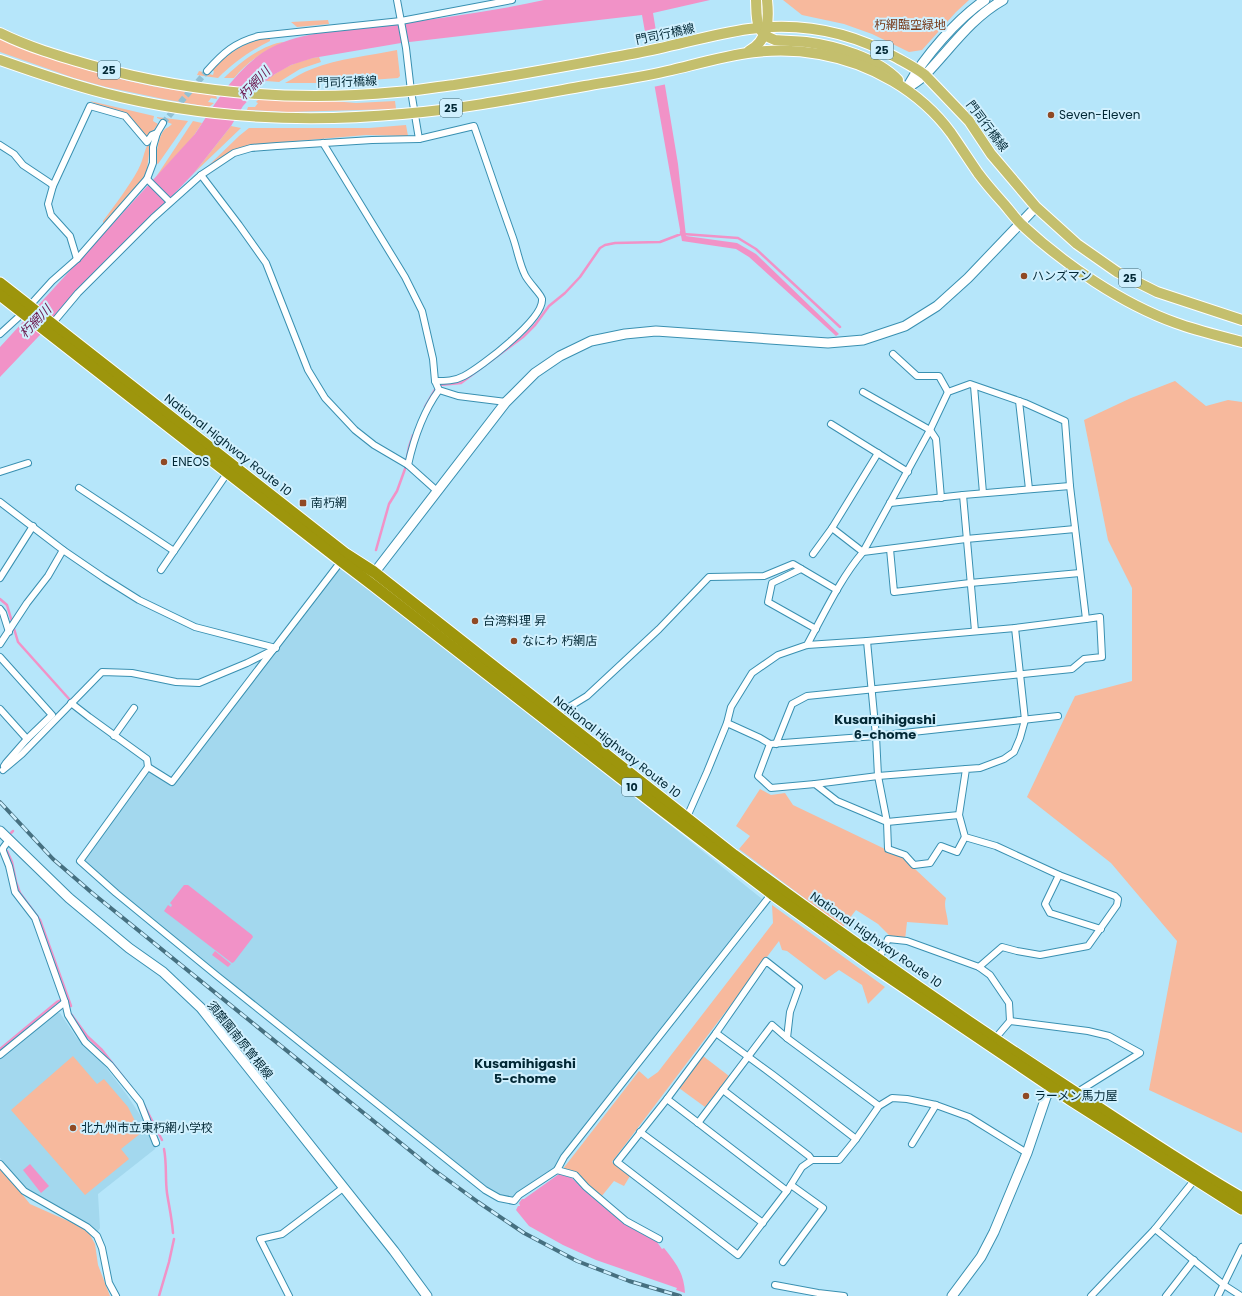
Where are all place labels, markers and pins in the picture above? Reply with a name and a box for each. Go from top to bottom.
place label: Seven-Eleven [1059,106,1140,123]
marker: Seven-Eleven [1046,110,1056,120]
place label: ハンズマン [1032,267,1092,284]
marker: ハンズマン [1019,271,1029,281]
place label: ENEOS [172,453,209,470]
marker: ENEOS [159,457,169,467]
place label: 南朽網 [311,494,347,511]
marker: 南朽網 [298,498,308,508]
place label: 台湾料理 昇 [483,612,546,629]
marker: 台湾料理 昇 [470,616,480,626]
place label: なにわ 朽網店 [522,632,597,649]
marker: なにわ 朽網店 [509,636,519,646]
place label: ラーメン馬力屋 [1034,1087,1118,1104]
marker: ラーメン馬力屋 [1021,1091,1031,1101]
place label: 北九州市立東朽網小学校 [81,1119,213,1136]
marker: 北九州市立東朽網小学校 [68,1123,78,1133]

